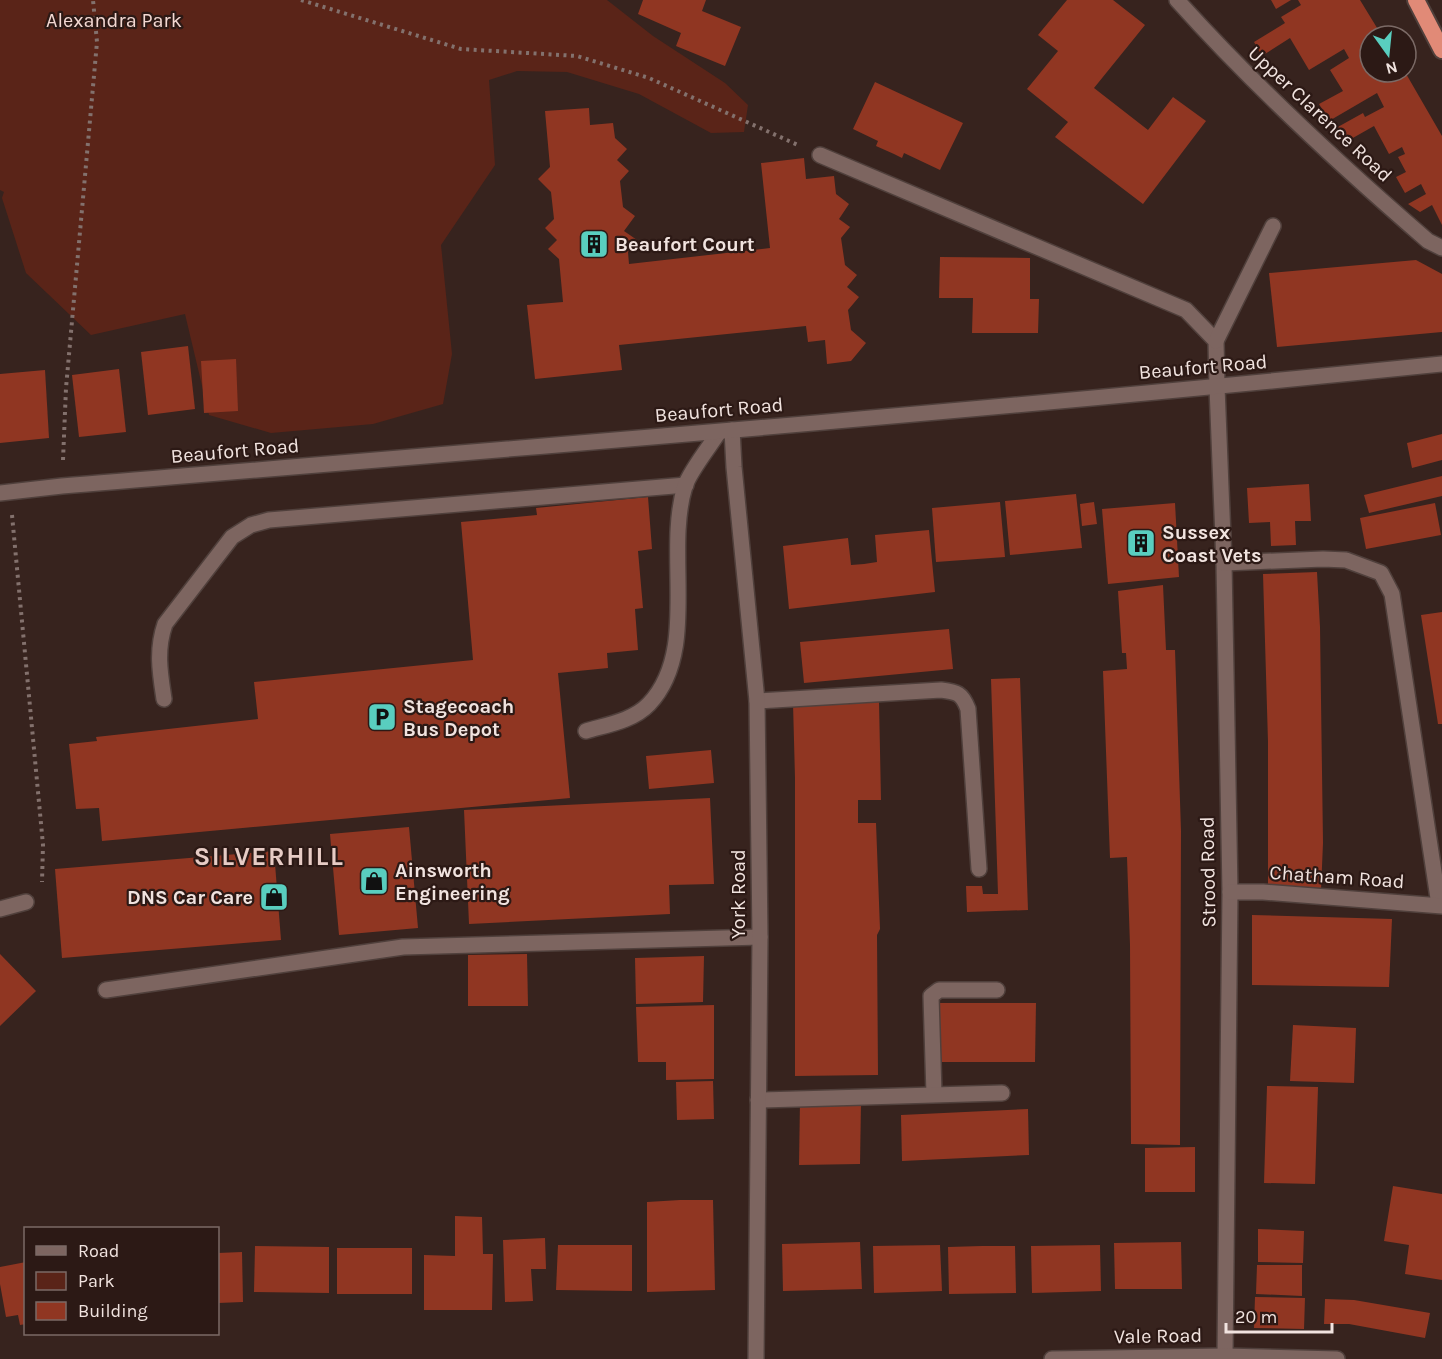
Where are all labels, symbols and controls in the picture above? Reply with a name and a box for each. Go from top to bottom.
park label: Alexandra Park [46,9,182,32]
north arrow [1358,24,1418,84]
street label: Upper Clarence Road [1243,41,1397,187]
text: N [1384,57,1400,79]
building icon: Beaufort Court [578,228,610,260]
place label: Beaufort Court [615,233,755,256]
street label: Beaufort Road [1138,350,1268,384]
street label: Beaufort Road [654,393,784,427]
street label: Beaufort Road [170,434,300,468]
place label: Sussex Coast Vets [1162,521,1261,567]
building icon: Sussex Coast Vets [1125,527,1157,559]
place label: Stagecoach Bus Depot [403,695,514,741]
parking icon: Stagecoach Bus Depot [366,701,398,733]
street label: Strood Road [1196,816,1220,928]
district label: SILVERHILL [194,841,344,872]
street label: York Road [727,849,750,939]
place label: Ainsworth Engineering [395,859,510,905]
street label: Chatham Road [1269,861,1405,893]
shop icon: Ainsworth Engineering [358,865,390,897]
shop icon: DNS Car Care [258,881,290,913]
place label: DNS Car Care [127,886,253,909]
legend [24,1227,219,1335]
text: Road [78,1240,119,1262]
text: Park [78,1270,115,1292]
scale bar [1226,1296,1332,1334]
text: Building [78,1300,148,1322]
text: 20 m [1235,1306,1277,1328]
street label: Vale Road [1114,1324,1202,1348]

